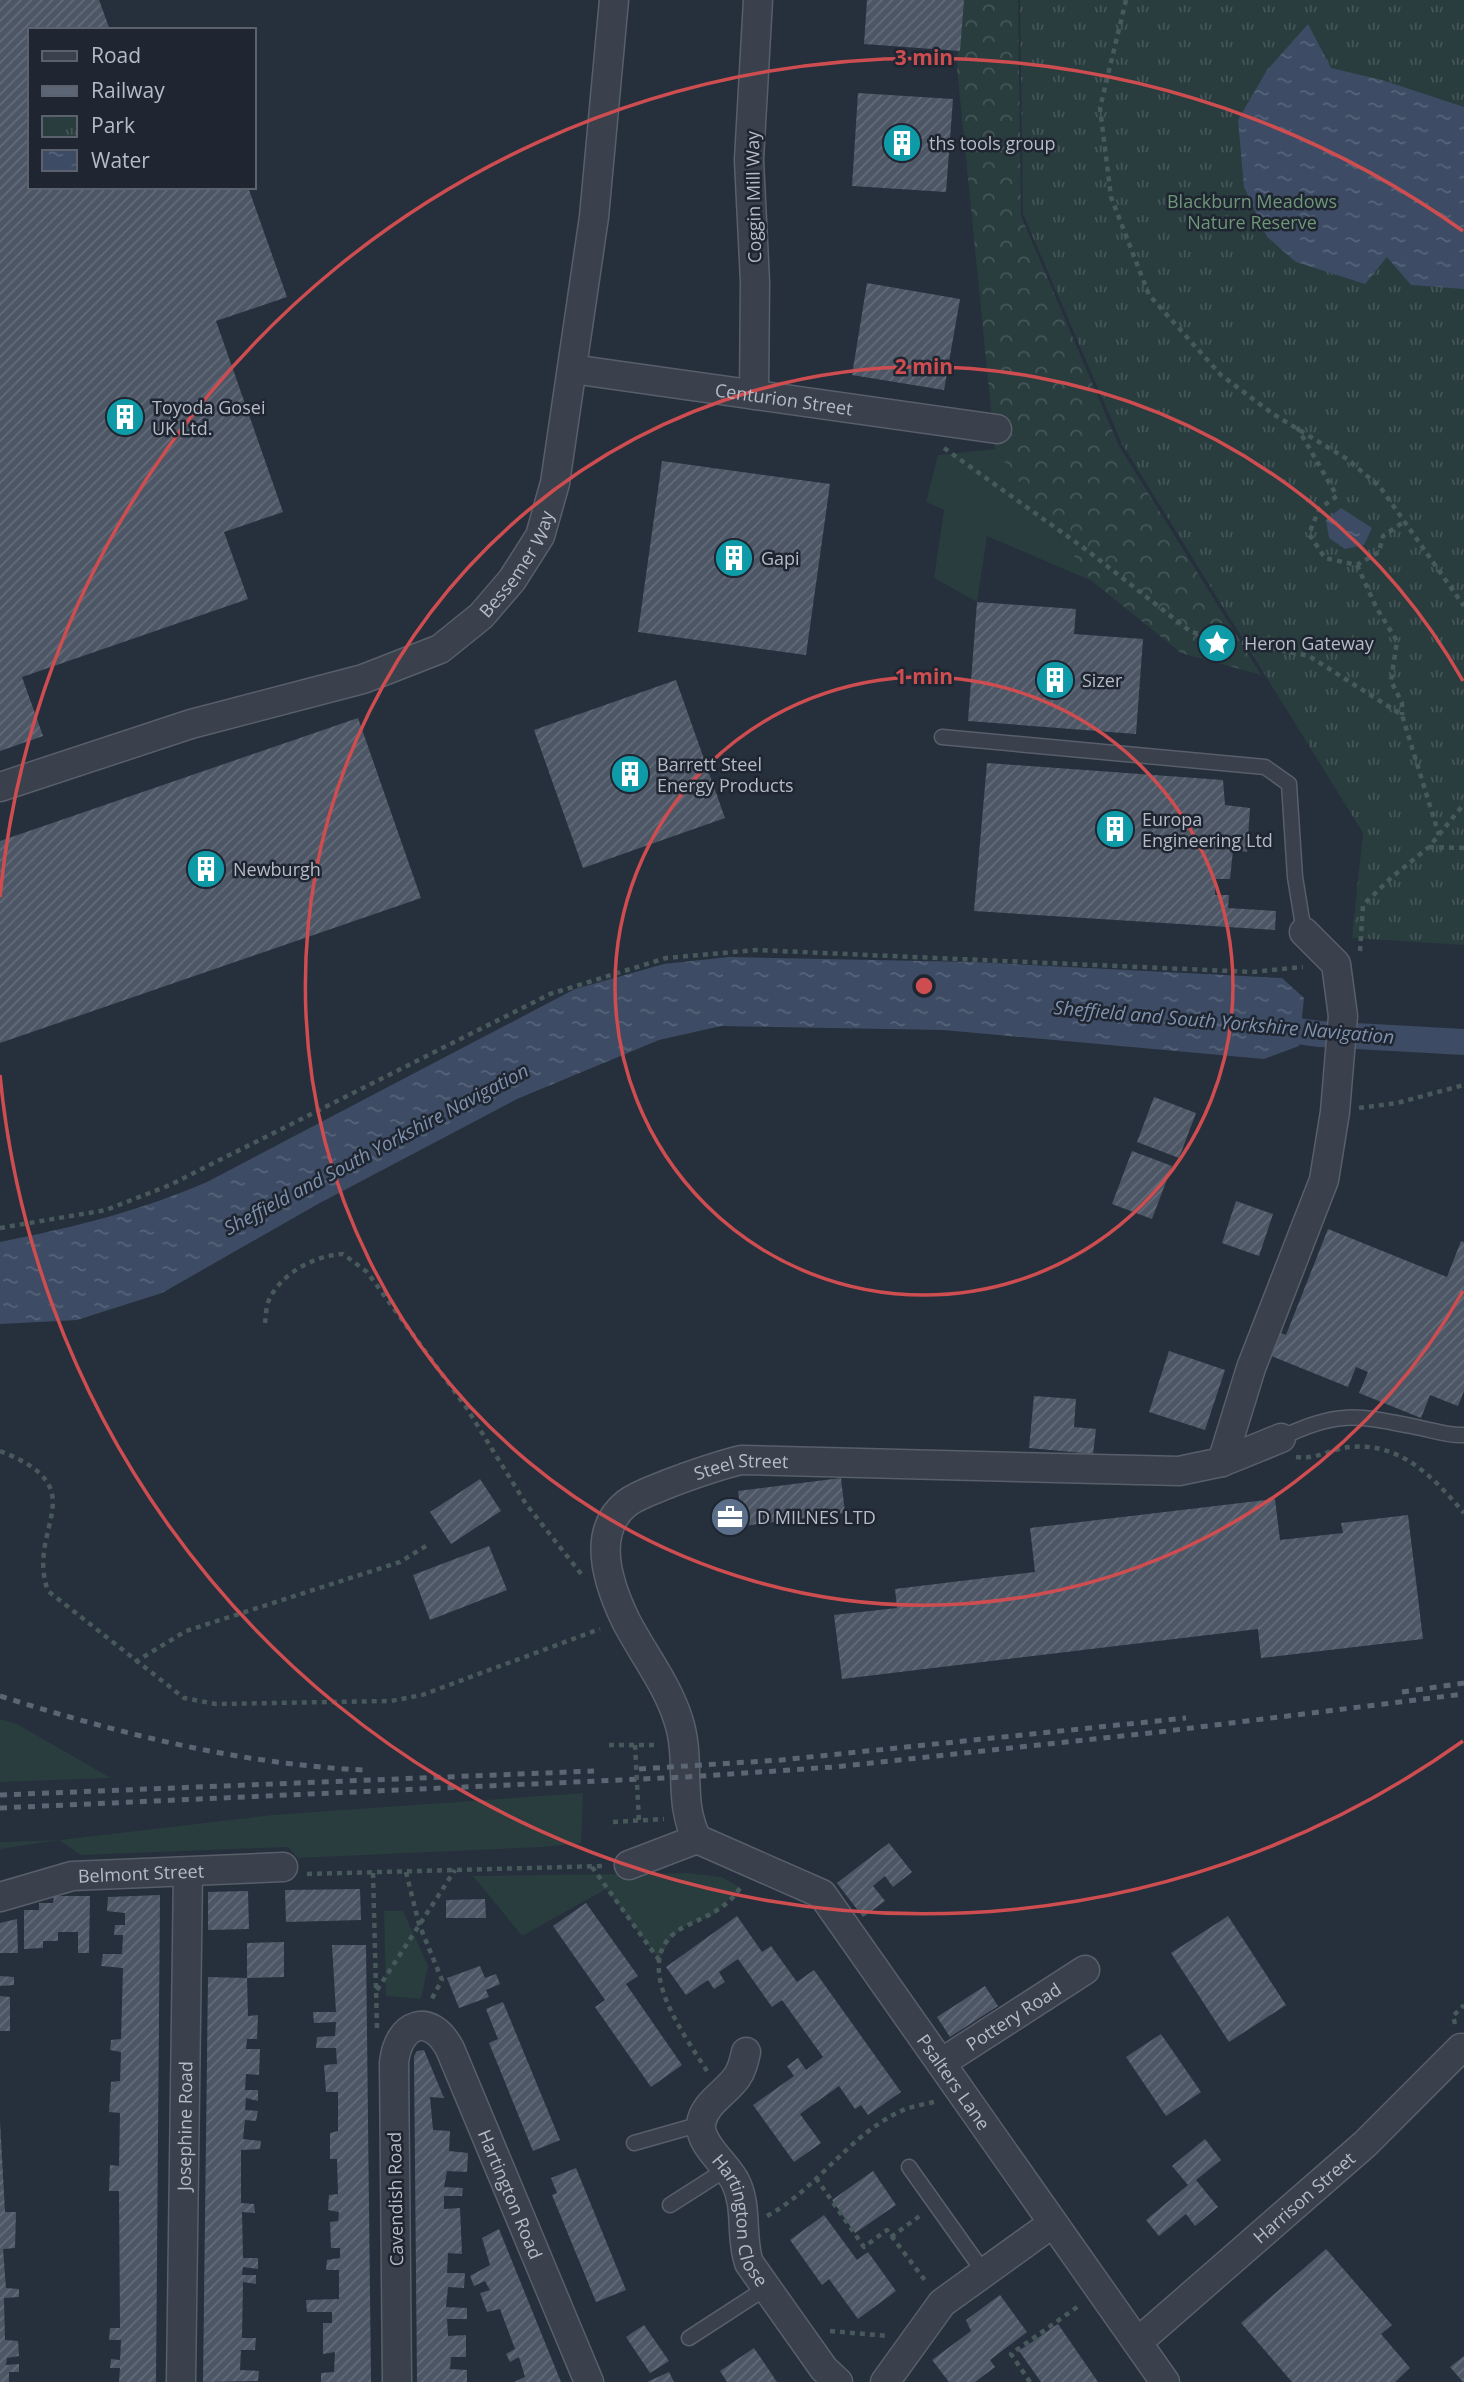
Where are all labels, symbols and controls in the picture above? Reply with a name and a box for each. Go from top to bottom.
legend [28,28,256,189]
text: Road [91,41,141,69]
text: 3 min [895,43,953,71]
text: Railway [91,76,165,104]
text: Park [91,111,135,139]
building icon: ths tools group [881,122,923,164]
street label: Coggin Mill Way [740,130,766,263]
place label: ths tools group [929,131,1056,155]
text: Water [91,146,150,174]
park label: Blackburn Meadows Nature Reserve [1167,189,1337,234]
text: 2 min [895,352,953,380]
street label: Centurion Street [714,377,854,420]
place label: Toyoda Gosei UK Ltd. [152,395,265,440]
building icon: Toyoda Gosei UK Ltd. [104,396,146,438]
street label: Bessemer Way [473,507,559,622]
building icon: Gapi [713,537,755,579]
place label: Gapi [761,546,800,570]
place icon: Heron Gateway [1196,622,1238,664]
place label: Heron Gateway [1244,631,1375,655]
building icon: Sizer [1034,659,1076,701]
text: 1 min [895,662,953,690]
place label: Sizer [1082,668,1123,692]
place label: Barrett Steel Energy Products [657,752,794,797]
building icon: Barrett Steel Energy Products [609,753,651,795]
place label: Europa Engineering Ltd [1142,807,1273,852]
building icon: Europa Engineering Ltd [1094,808,1136,850]
building icon: Newburgh [185,848,227,890]
place label: Newburgh [233,857,321,881]
centre of rings [912,974,936,998]
water label: Sheffield and South Yorkshire Navigation [1053,994,1395,1050]
water label: Sheffield and South Yorkshire Navigation [219,1057,533,1241]
street label: Steel Street [691,1448,789,1485]
office icon: D MILNES LTD [709,1496,751,1538]
place label: D MILNES LTD [757,1505,876,1529]
street label: Belmont Street [77,1858,205,1888]
street label: Pottery Road [961,1977,1065,2056]
street label: Psalters Lane [912,2029,996,2134]
street label: Josephine Road [172,2061,197,2193]
street label: Hartington Road [473,2126,548,2263]
street label: Cavendish Road [382,2132,408,2266]
street label: Harrison Street [1248,2146,1360,2248]
street label: Hartington Close [707,2149,774,2291]

